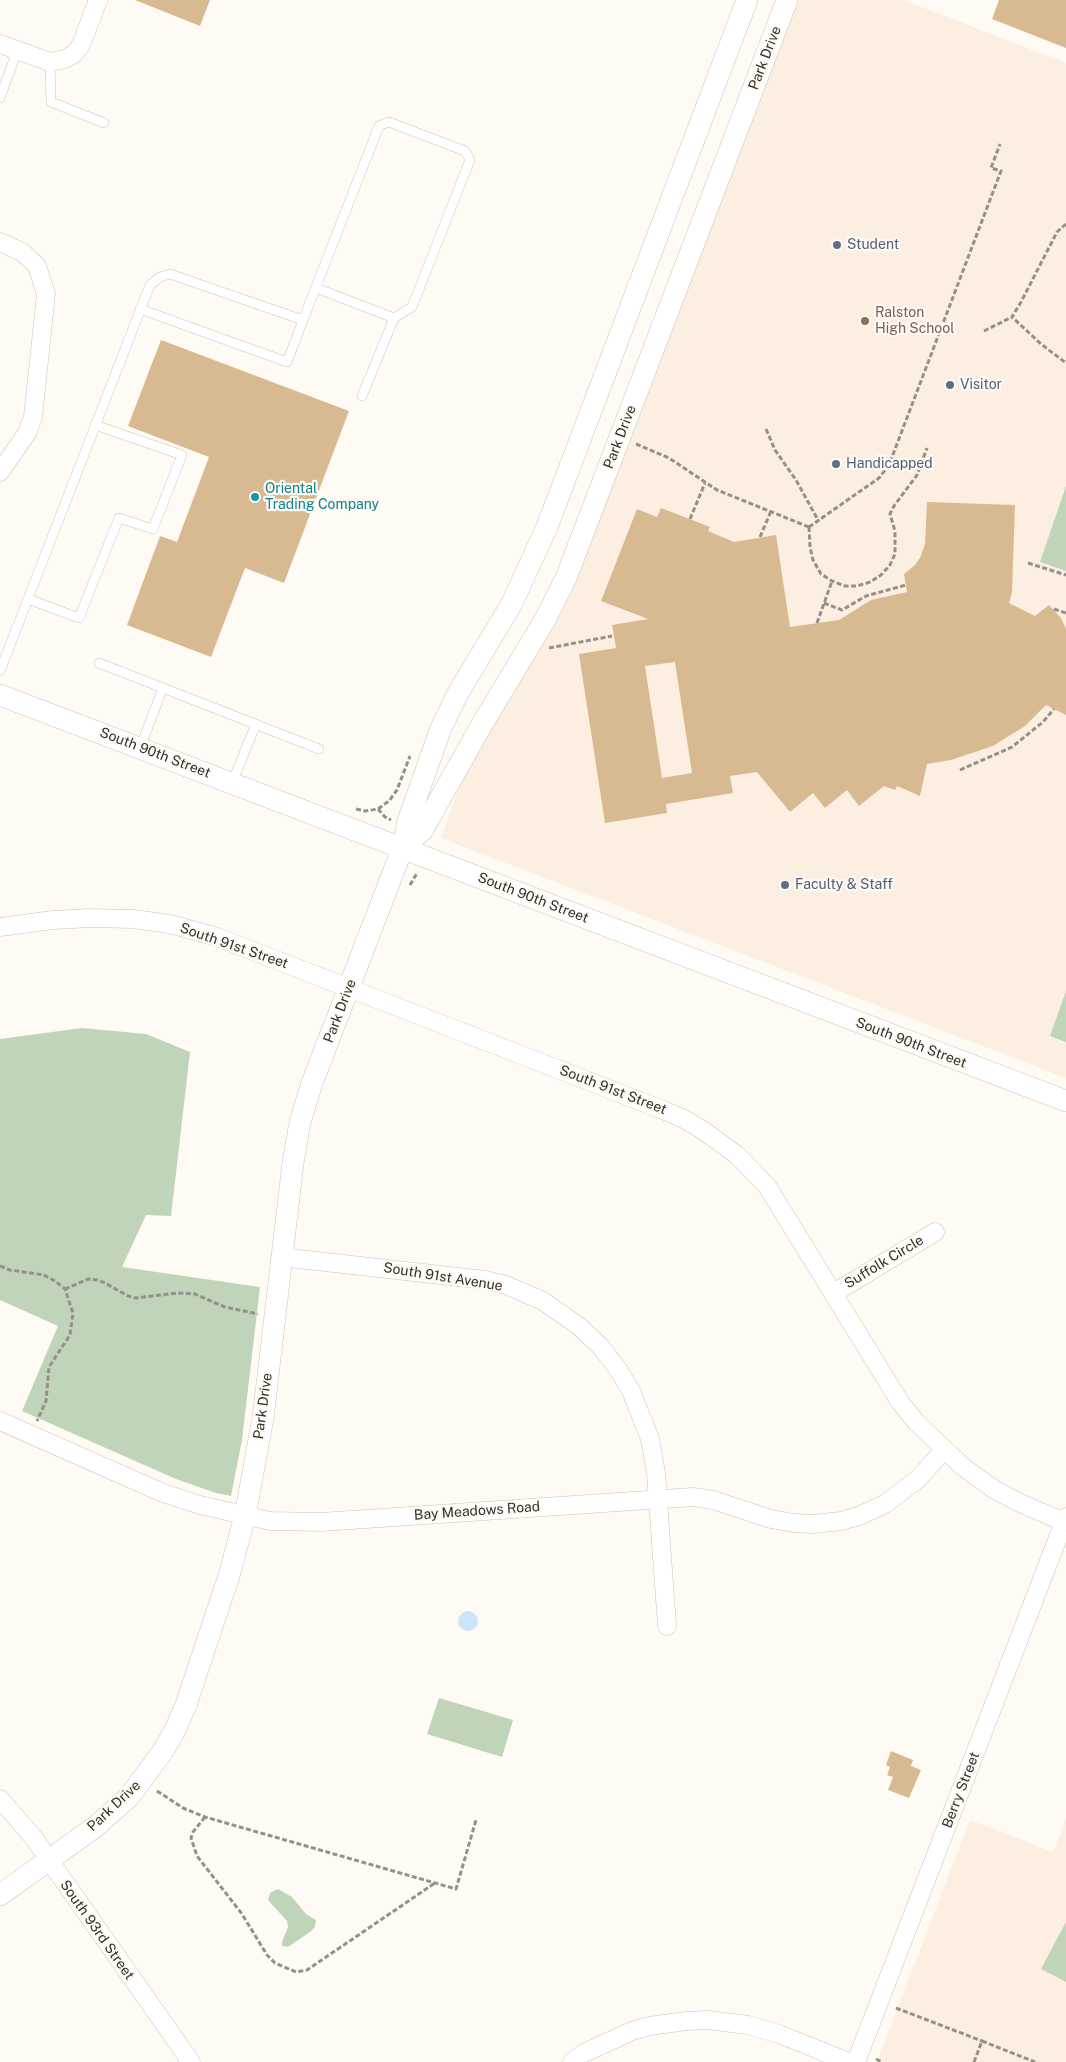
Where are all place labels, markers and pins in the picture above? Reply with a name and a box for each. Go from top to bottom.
place label: Student [847,237,899,253]
marker: Student [831,239,843,251]
place label: Ralston High School [875,305,954,338]
marker: Ralston High School [859,315,871,327]
place label: Visitor [960,377,1002,393]
marker: Visitor [944,379,956,391]
place label: Handicapped [846,456,933,472]
marker: Handicapped [830,458,842,470]
place label: Oriental Trading Company [265,481,379,514]
marker: Oriental Trading Company [249,491,261,503]
place label: Faculty & Staff [795,877,893,893]
marker: Faculty & Staff [779,879,791,891]

